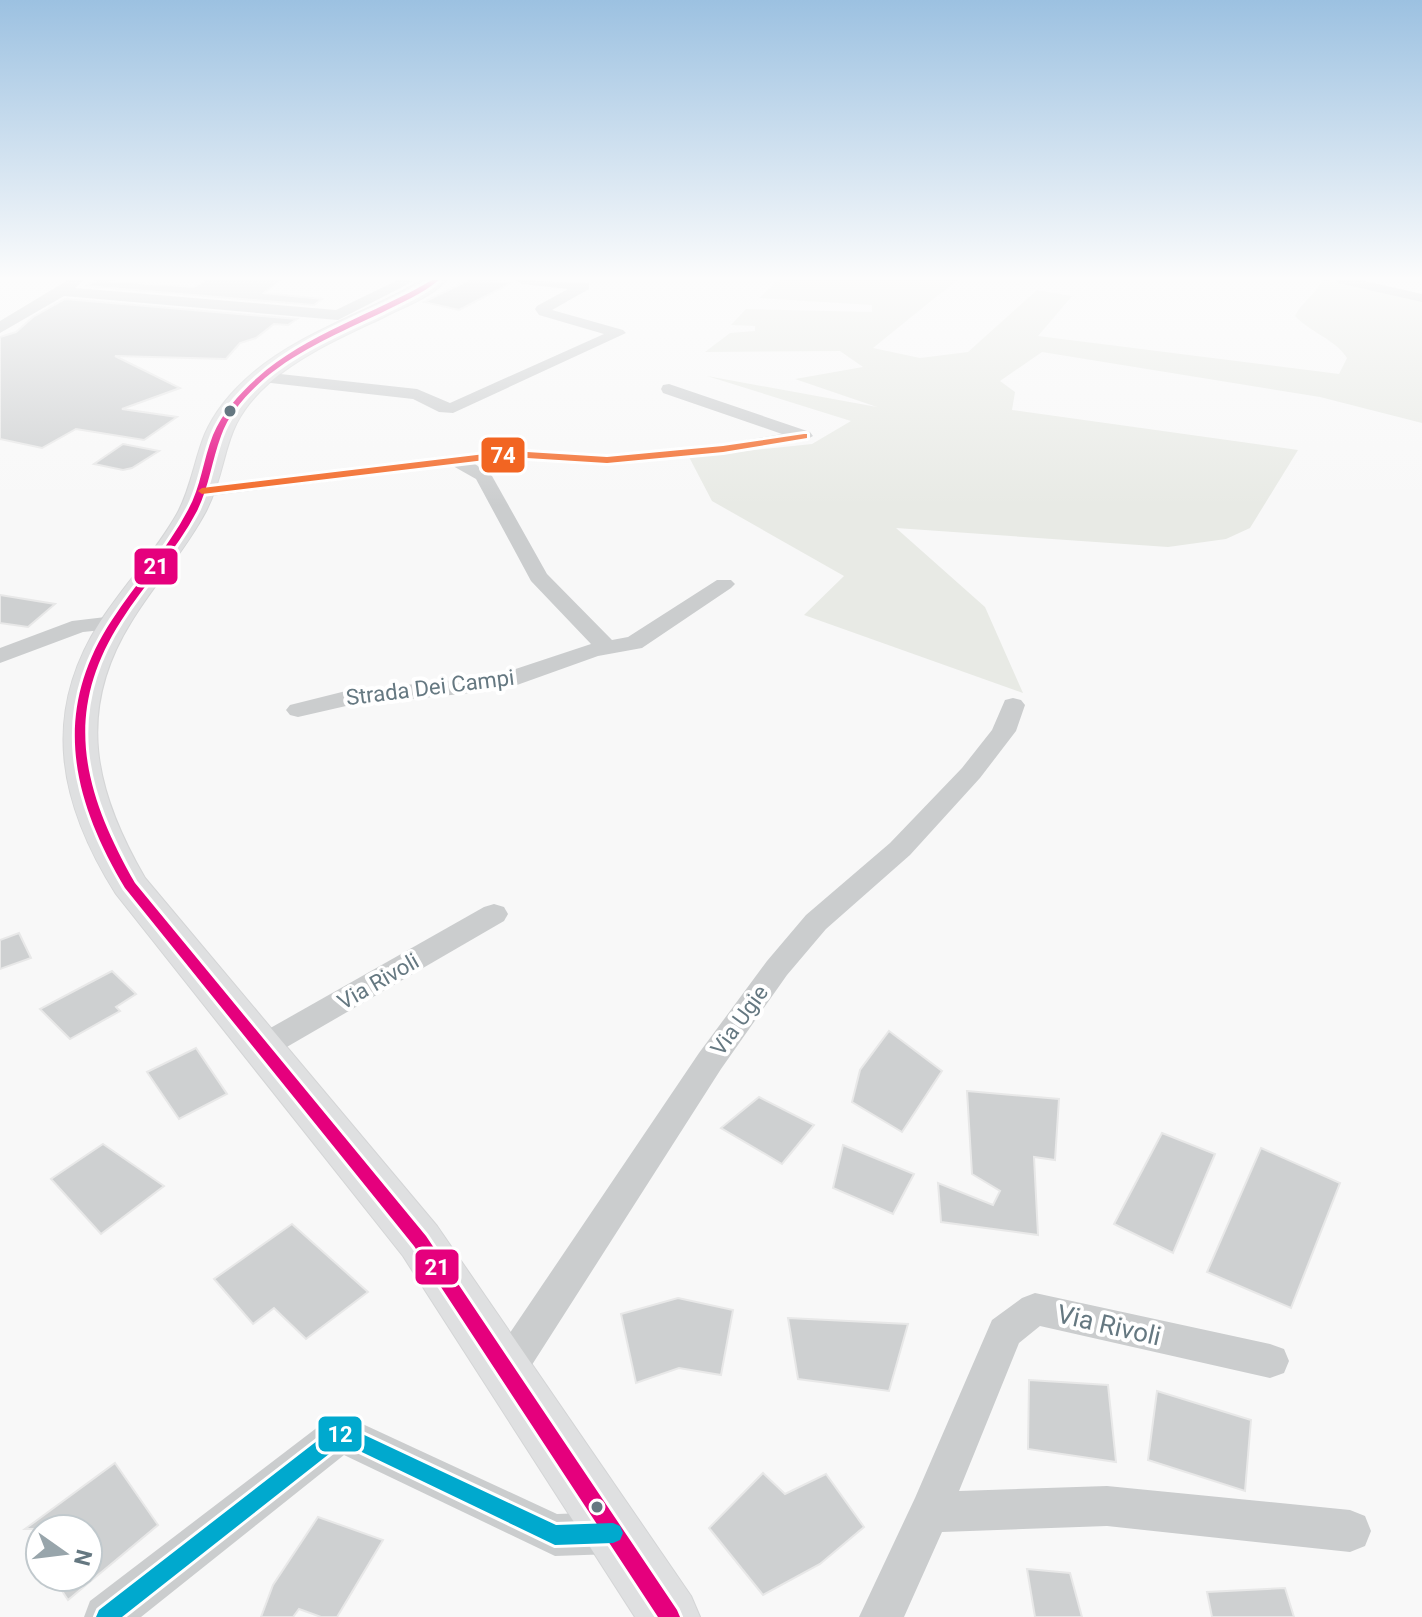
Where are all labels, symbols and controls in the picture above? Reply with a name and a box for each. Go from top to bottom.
unlabelled marker [222,403,238,419]
line badge: 74 [480,436,526,474]
text: 74 [490,443,516,468]
line badge: 21 [133,547,179,586]
text: 21 [143,554,169,579]
street label: Strada Dei Campi [345,665,516,710]
street label: Via Rivoli [333,948,423,1015]
street label: Via Ugie [706,980,773,1060]
line badge: 21 [414,1248,460,1286]
text: 21 [424,1255,450,1280]
street label: Via Rivoli [1054,1298,1164,1352]
line badge: 12 [317,1415,363,1453]
text: 12 [327,1422,353,1447]
unlabelled marker [589,1499,605,1515]
north arrow [24,1513,104,1593]
text: N [69,1547,97,1568]

